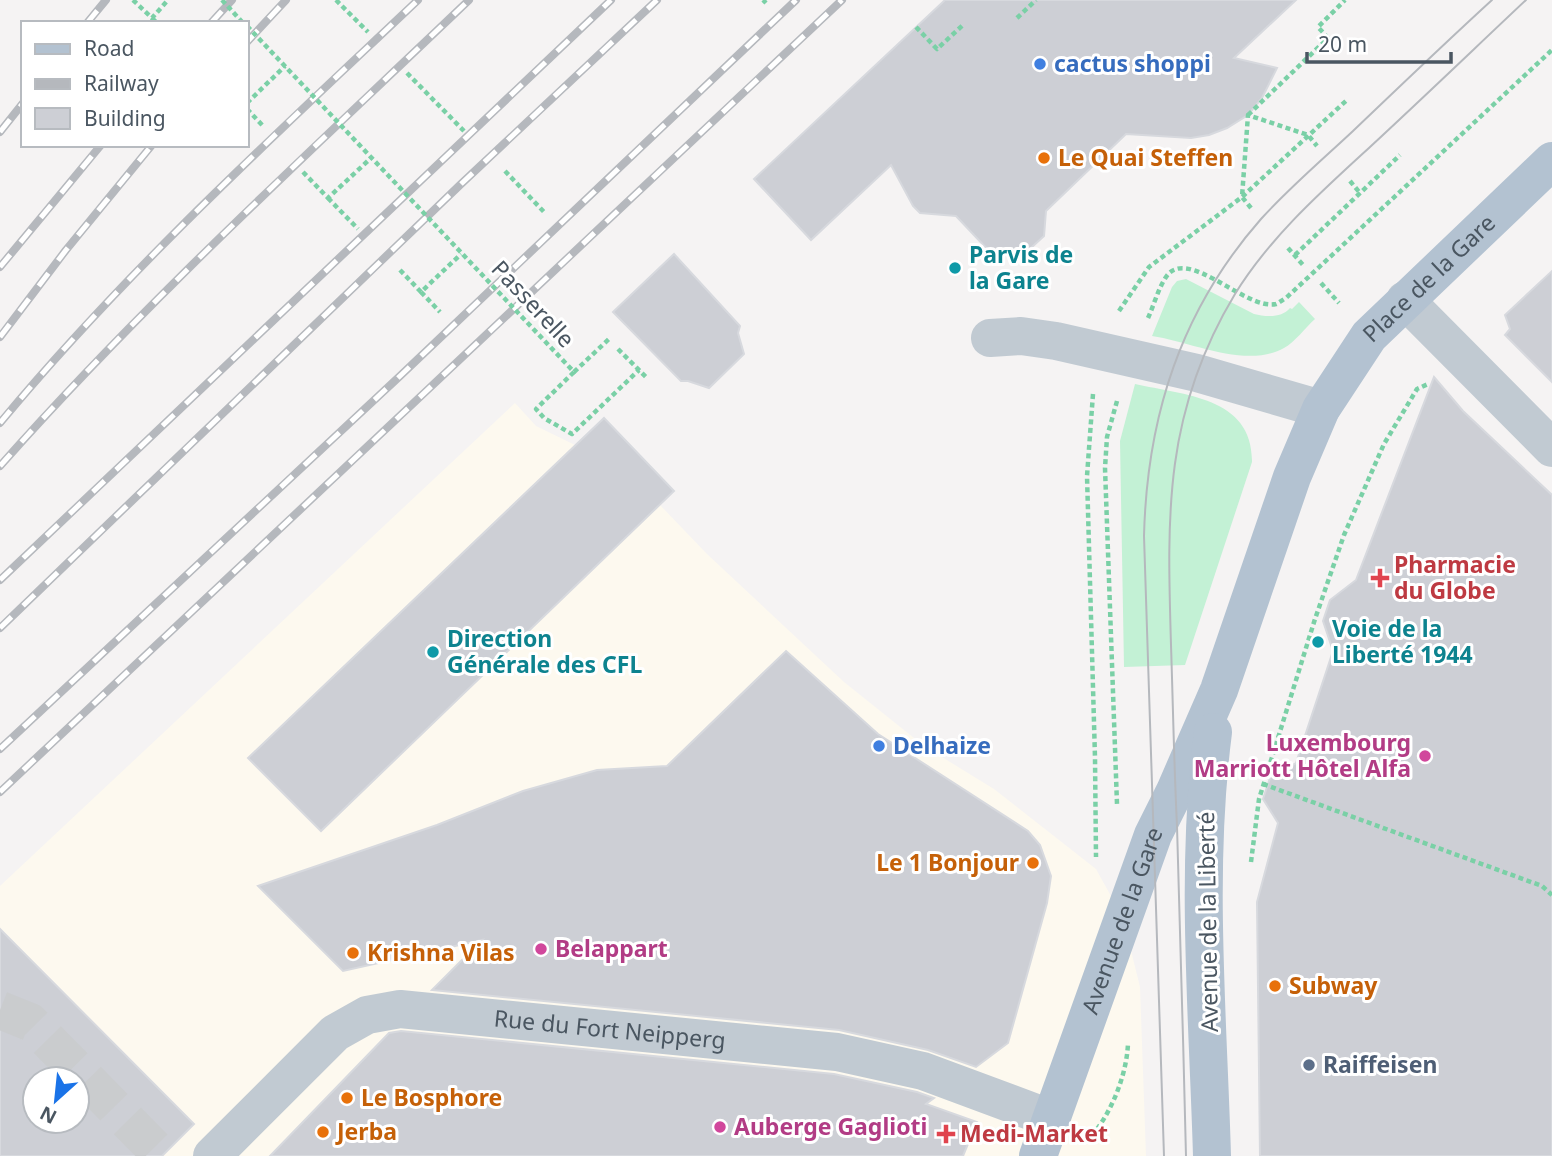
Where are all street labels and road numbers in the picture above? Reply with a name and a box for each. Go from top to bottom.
street label: Place de la Gare [1355,207,1502,349]
street label: Passerelle [485,253,582,354]
street label: Avenue de la Liberté [1189,811,1225,1033]
street label: Avenue de la Gare [1073,821,1170,1018]
street label: Rue du Fort Neipperg [493,1001,727,1056]

